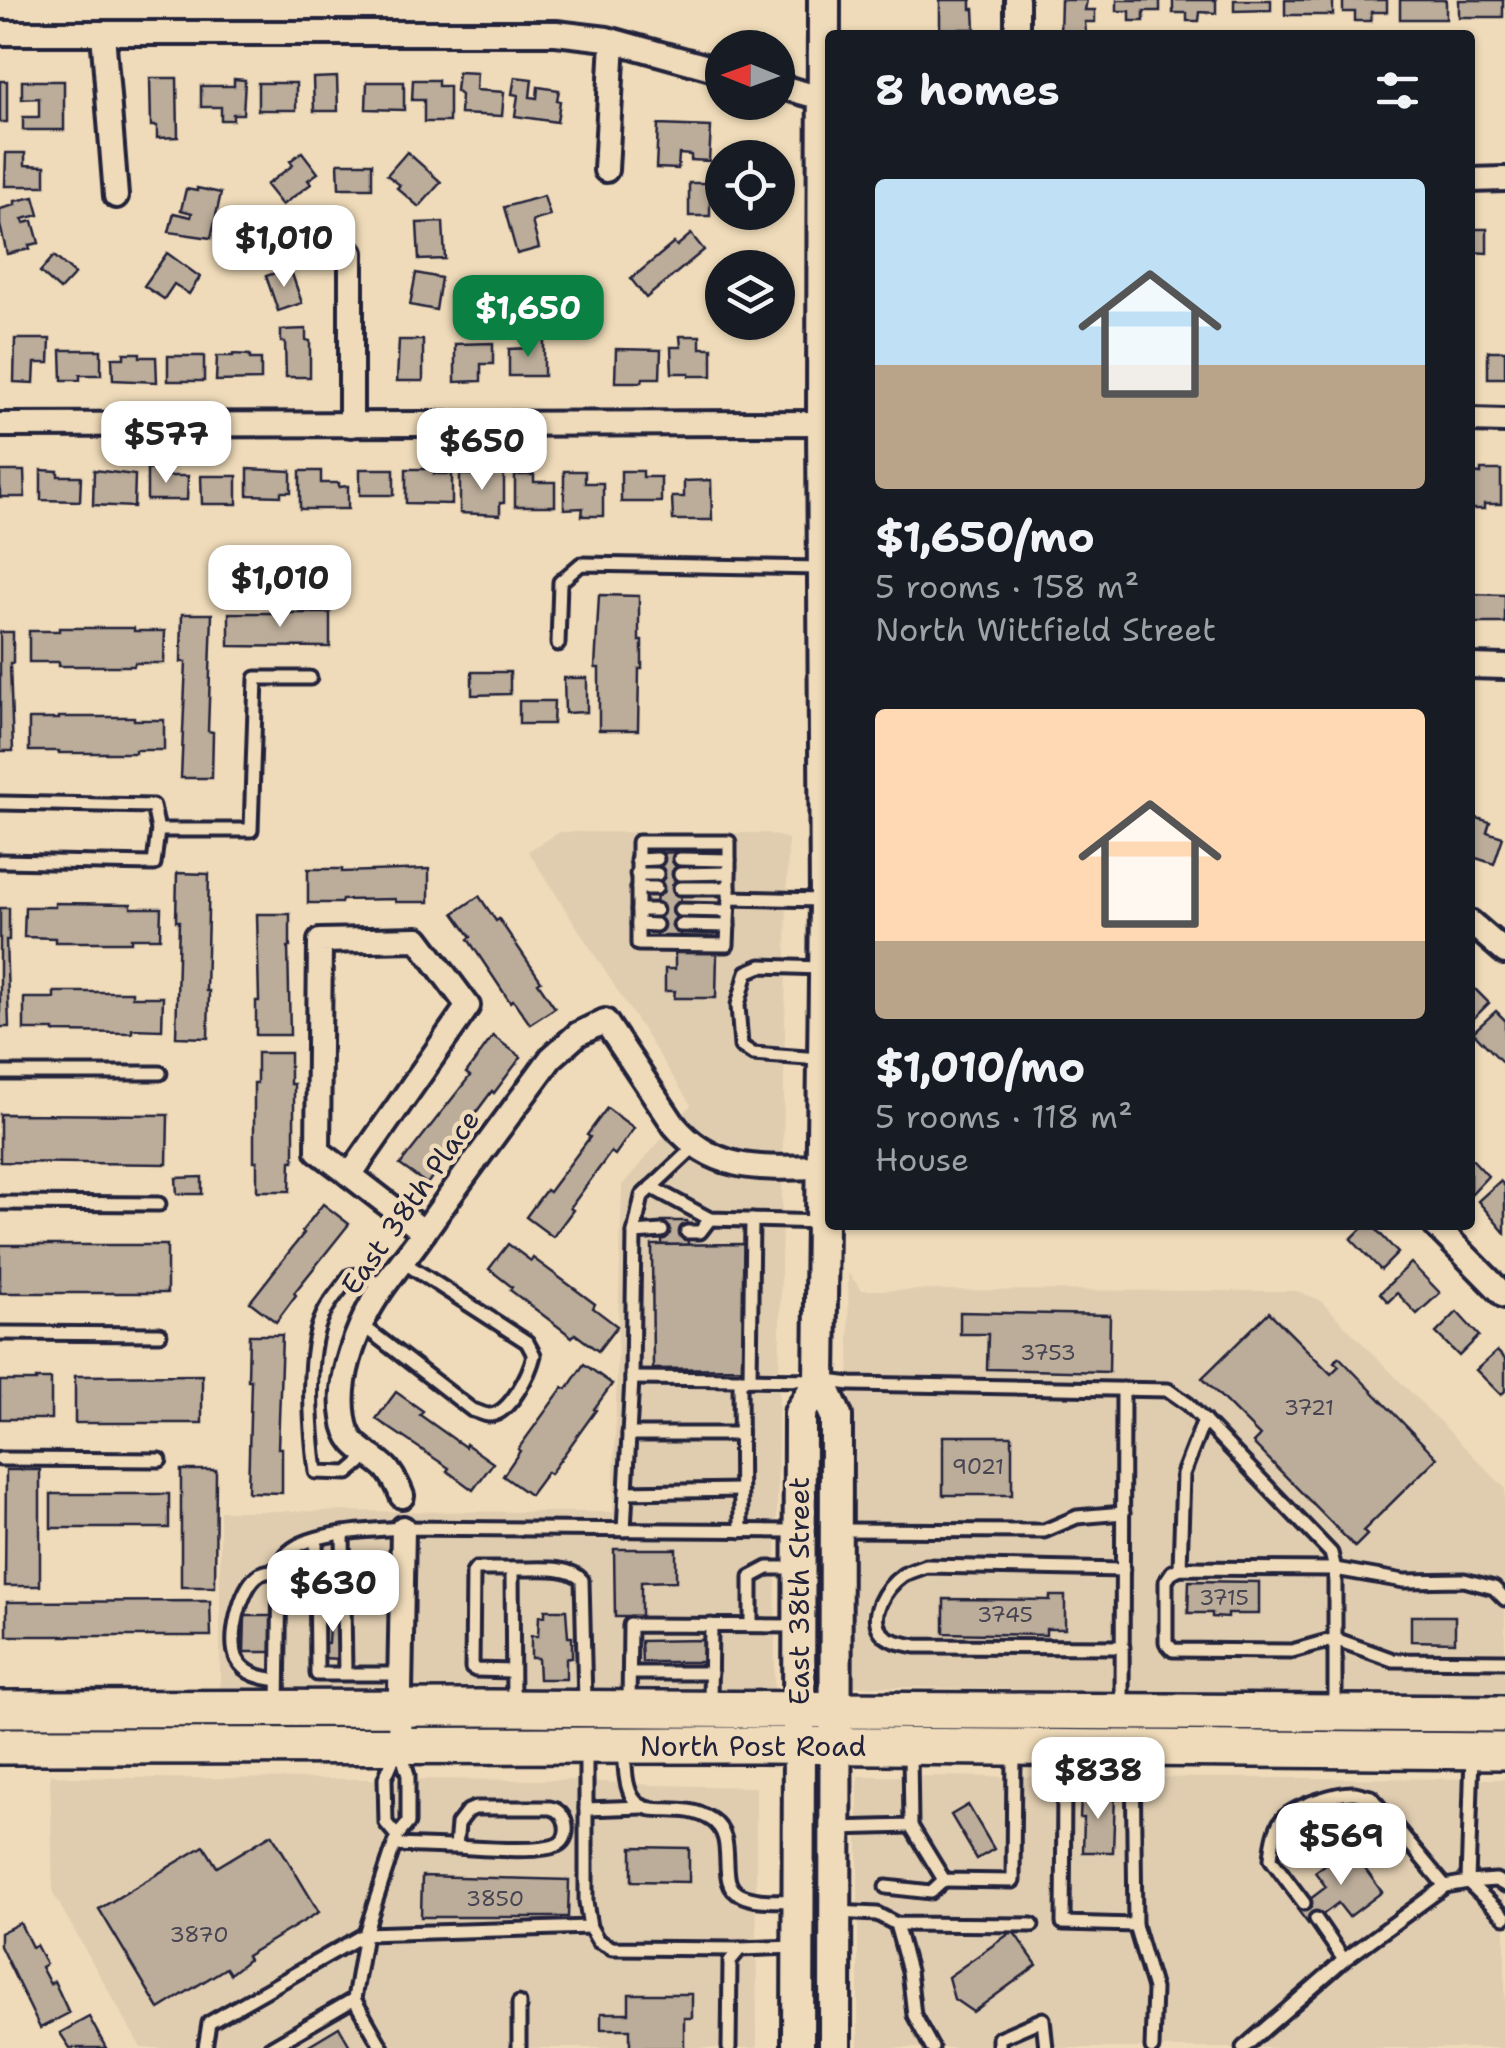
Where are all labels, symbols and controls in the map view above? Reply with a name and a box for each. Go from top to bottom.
north arrow [705,30,795,120]
map controls [705,30,795,340]
text: 8 homes [875,62,1060,118]
icon: filters [1370,63,1425,118]
button: locate [705,140,795,230]
pin: $1,010 [203,205,365,290]
text: $1,010 [234,216,334,259]
icon: home [1060,244,1240,424]
button: layers [705,250,795,340]
pin: $1,650 [447,275,609,360]
text: $1,650 [475,286,581,329]
pin: $577 [107,401,225,486]
pin: $650 [423,408,541,493]
text: $577 [123,412,209,455]
text: $650 [439,419,525,462]
text: $1,650/mo [875,509,1095,565]
pin: $1,010 [199,545,361,630]
text: $1,010 [230,556,330,599]
text: 5 rooms · 158 m² [875,565,1139,608]
text: North Wittfield Street [875,608,1216,651]
icon: home [1060,774,1240,954]
text: $1,010/mo [875,1039,1085,1095]
text: 5 rooms · 118 m² [875,1095,1133,1138]
street label: East 38th Place [332,1102,488,1302]
text: House [875,1138,969,1181]
house number: 3753 [1020,1338,1076,1367]
house number: 3721 [1284,1393,1334,1422]
house number: 9021 [952,1452,1004,1481]
street label: East 38th Street [780,1477,818,1705]
pin: $630 [274,1550,392,1635]
text: $630 [289,1561,377,1604]
house number: 3715 [1199,1583,1249,1612]
house number: 3745 [977,1600,1033,1629]
street label: North Post Road [640,1727,866,1765]
pin: $838 [1039,1737,1157,1822]
text: $838 [1054,1748,1142,1791]
pin: $569 [1282,1803,1400,1888]
text: $569 [1298,1814,1384,1857]
house number: 3850 [466,1884,524,1913]
house number: 3870 [169,1920,229,1949]

